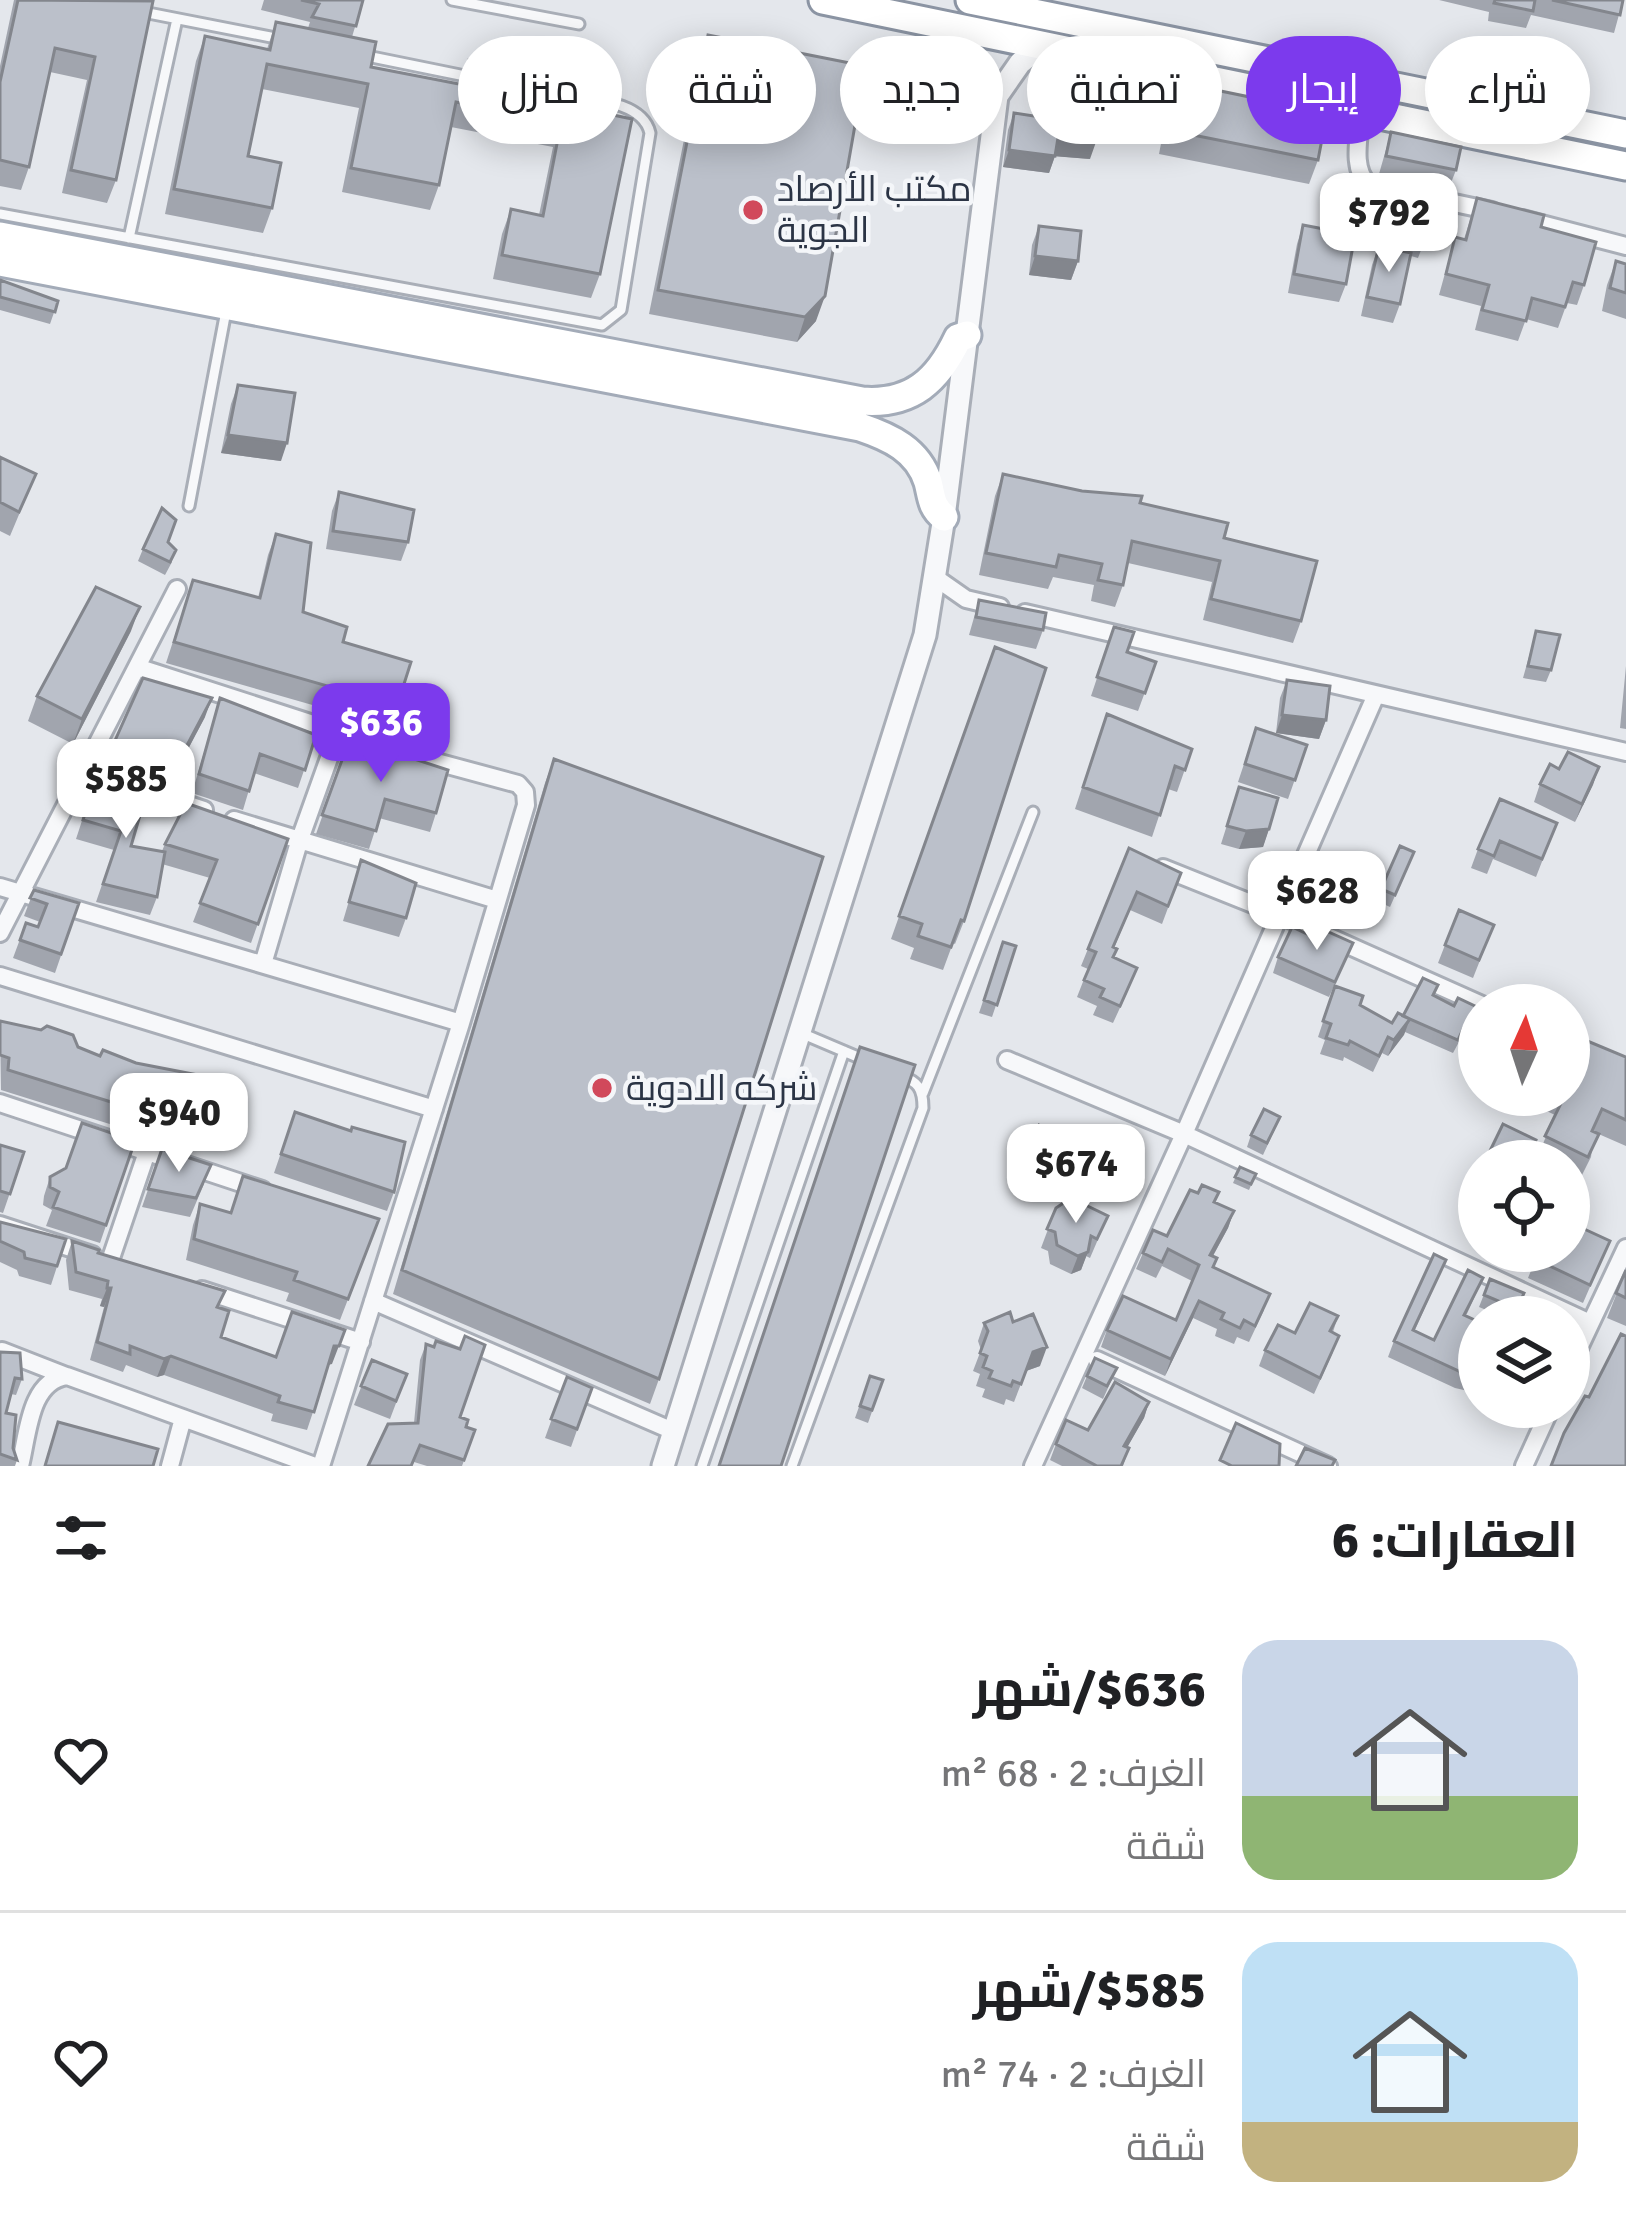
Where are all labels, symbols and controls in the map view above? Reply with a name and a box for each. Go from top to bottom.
chip: منزل [458,36,622,144]
chip: شقة [646,36,816,144]
chip: جديد [840,36,1003,144]
chip: تصفية [1027,36,1222,144]
chip: إيجار [1246,36,1401,144]
chip: شراء [1425,36,1590,144]
place label: مكتب الأرصاد الجوية [777,167,972,253]
pin: $792 [1318,173,1460,275]
text: $792 [1347,188,1431,236]
marker: مكتب الأرصاد الجوية [740,197,766,223]
pin: $636 [310,683,452,785]
text: $636 [339,698,423,746]
pin: $585 [55,739,197,841]
text: $585 [84,754,168,802]
pin: $628 [1246,851,1388,953]
text: $628 [1275,866,1359,914]
north arrow [1458,984,1590,1116]
map controls [1458,984,1590,1428]
place label: شركه الادوية [626,1066,817,1111]
pin: $940 [108,1073,250,1175]
marker: شركه الادوية [589,1075,615,1101]
text: $940 [137,1088,221,1136]
pin: $674 [1005,1124,1147,1226]
text: $674 [1034,1139,1118,1187]
button: locate [1458,1140,1590,1272]
button: layers [1458,1296,1590,1428]
icon: filters [48,1505,114,1571]
text: العقارات: 6 [1332,1509,1578,1572]
text: $636/شهر [973,1658,1206,1721]
icon: home [1338,1688,1482,1832]
icon: heart [48,1727,114,1793]
text: الغرف: 2 · 68 m² [941,1749,1206,1797]
text: شقة [1126,1822,1206,1870]
text: $585/شهر [973,1959,1206,2022]
icon: home [1338,1990,1482,2134]
icon: heart [48,2029,114,2095]
text: الغرف: 2 · 74 m² [941,2050,1206,2098]
text: شقة [1126,2123,1206,2171]

